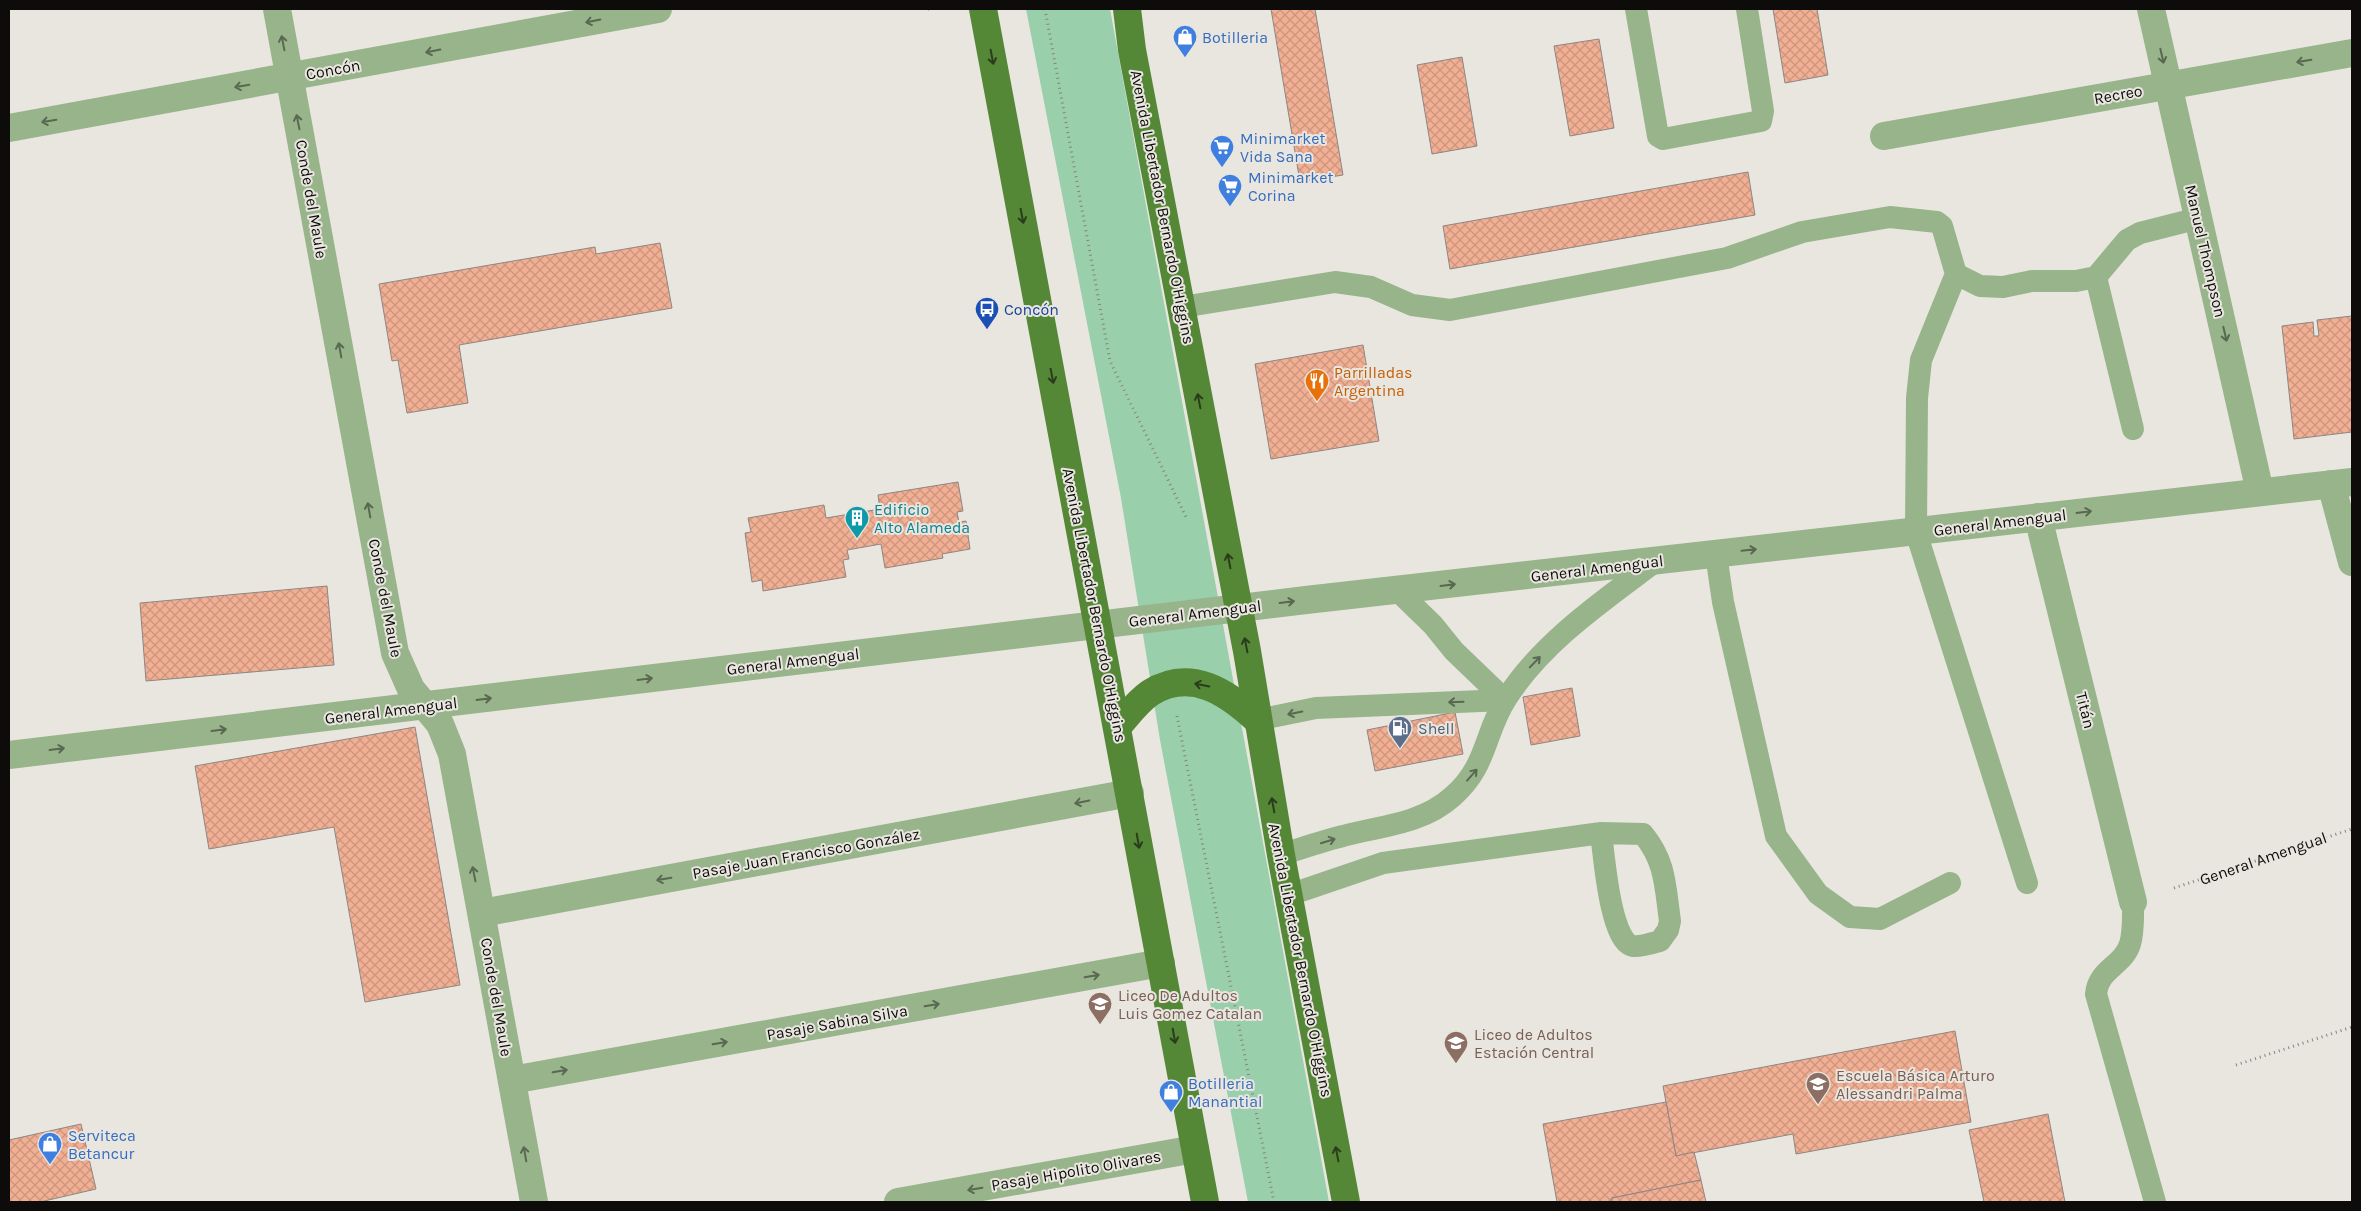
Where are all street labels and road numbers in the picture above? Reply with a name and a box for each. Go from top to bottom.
street label: Concón [304,55,362,84]
street label: Avenida Libertador Bernardo O'Higgins [1127,68,1198,346]
street label: Recreo [2092,81,2144,108]
street label: Conde del Maule [292,138,331,260]
street label: Manuel Thompson [2181,183,2230,319]
street label: Avenida Libertador Bernardo O'Higgins [1059,466,1130,744]
street label: General Amengual [1933,505,2067,540]
street label: Conde del Maule [365,537,406,659]
street label: General Amengual [1530,551,1664,586]
street label: General Amengual [1128,596,1262,631]
street label: General Amengual [726,644,860,679]
street label: Titán [2072,690,2099,730]
street label: General Amengual [324,693,458,728]
street label: Avenida Libertador Bernardo O'Higgins [1265,821,1336,1099]
street label: Pasaje Juan Francisco González [691,824,921,883]
street label: General Amengual [2197,828,2329,889]
street label: Conde del Maule [477,936,516,1058]
street label: Pasaje Sabina Silva [765,1001,909,1044]
street label: Pasaje Hipolito Olivares [990,1146,1162,1195]

